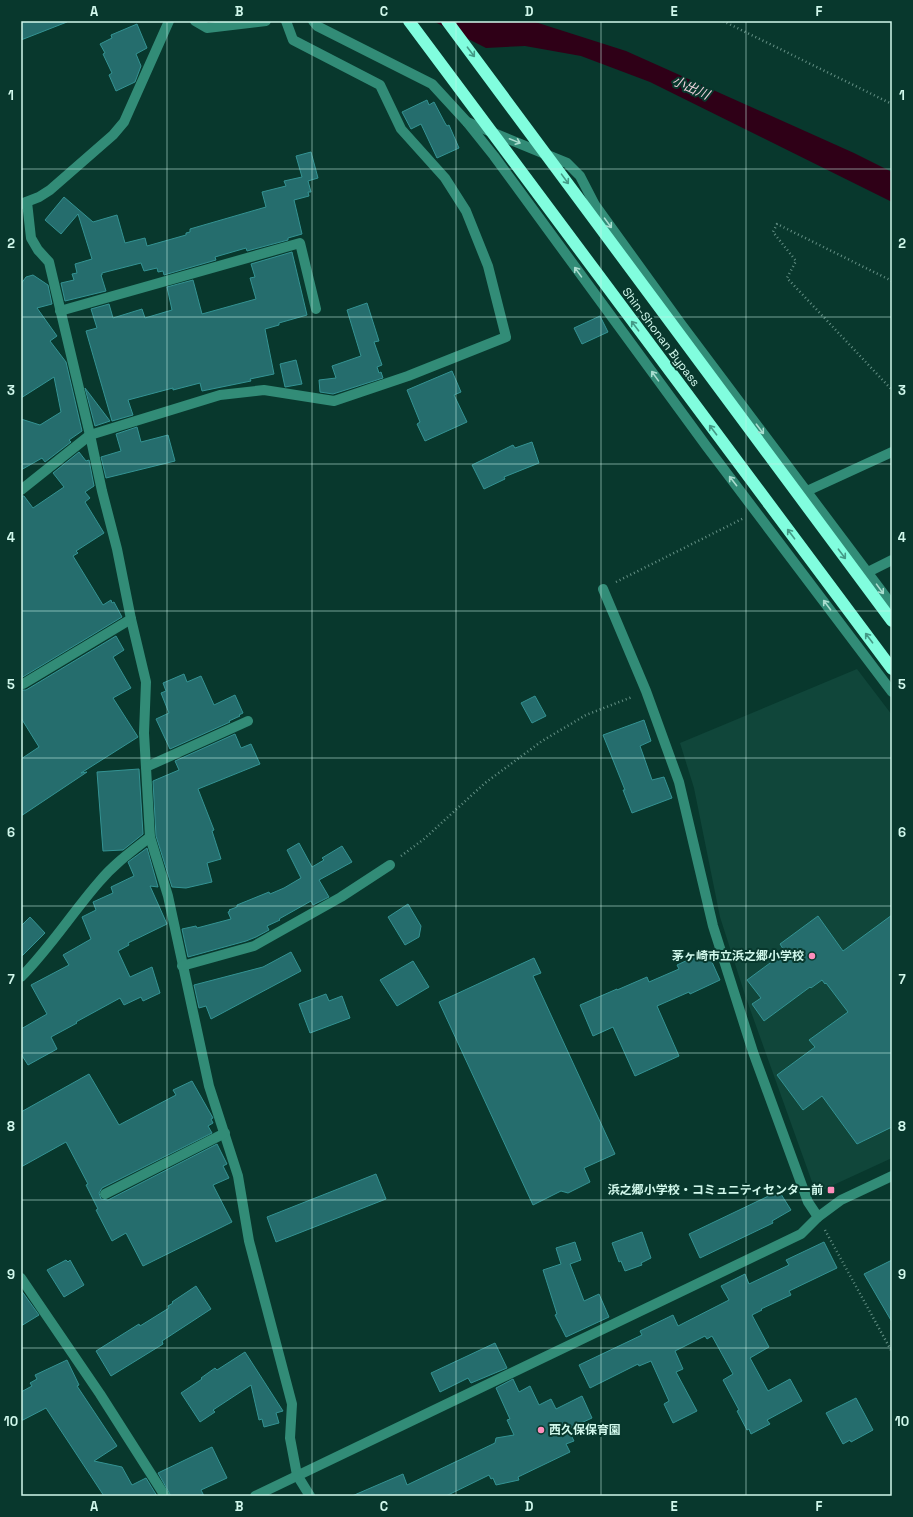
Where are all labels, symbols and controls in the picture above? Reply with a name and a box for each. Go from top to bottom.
text: A [90,3,99,20]
text: B [235,3,244,20]
text: C [380,3,388,20]
text: D [525,3,534,20]
text: E [670,3,678,20]
text: F [816,3,823,20]
one-way arrow [466,47,475,58]
water label: 小出川 [670,72,714,104]
text: 1 [8,87,14,104]
text: 1 [899,87,905,104]
one-way arrow [508,138,520,146]
one-way arrow [561,173,569,184]
one-way arrow [604,217,612,228]
text: 2 [7,235,15,252]
text: 2 [898,235,906,252]
one-way arrow [574,266,582,277]
street label: Shin-Shonan Bypass [619,284,703,390]
one-way arrow [631,320,639,331]
one-way arrow [651,371,659,382]
text: 3 [7,382,15,399]
text: 3 [898,382,906,399]
one-way arrow [756,423,764,434]
one-way arrow [709,425,717,436]
one-way arrow [729,475,737,486]
text: 4 [7,529,15,546]
one-way arrow [786,529,795,540]
text: 4 [898,529,906,546]
one-way arrow [838,548,846,559]
one-way arrow [876,583,884,594]
one-way arrow [822,599,831,610]
one-way arrow [864,633,873,644]
text: 5 [7,676,15,693]
text: 5 [898,676,906,693]
text: 6 [7,824,15,841]
text: 6 [898,824,906,841]
place label: 茅ヶ崎市立浜之郷小学校 [672,948,804,964]
marker: 茅ヶ崎市立浜之郷小学校 [807,951,817,961]
text: 7 [7,971,15,988]
text: 7 [898,971,906,988]
text: 8 [7,1118,15,1135]
text: 8 [898,1118,906,1135]
place label: 浜之郷小学校・コミュニティセンター前 [608,1182,823,1198]
marker: 浜之郷小学校・コミュニティセンター前 [826,1185,836,1195]
text: 9 [7,1266,15,1283]
text: 9 [898,1266,906,1283]
text: 10 [4,1413,18,1430]
text: 10 [895,1413,909,1430]
place label: 西久保保育園 [549,1422,621,1438]
marker: 西久保保育園 [536,1425,546,1435]
text: A [90,1498,99,1515]
text: B [235,1498,244,1515]
text: C [380,1498,388,1515]
text: D [525,1498,534,1515]
text: E [670,1498,678,1515]
text: F [816,1498,823,1515]

